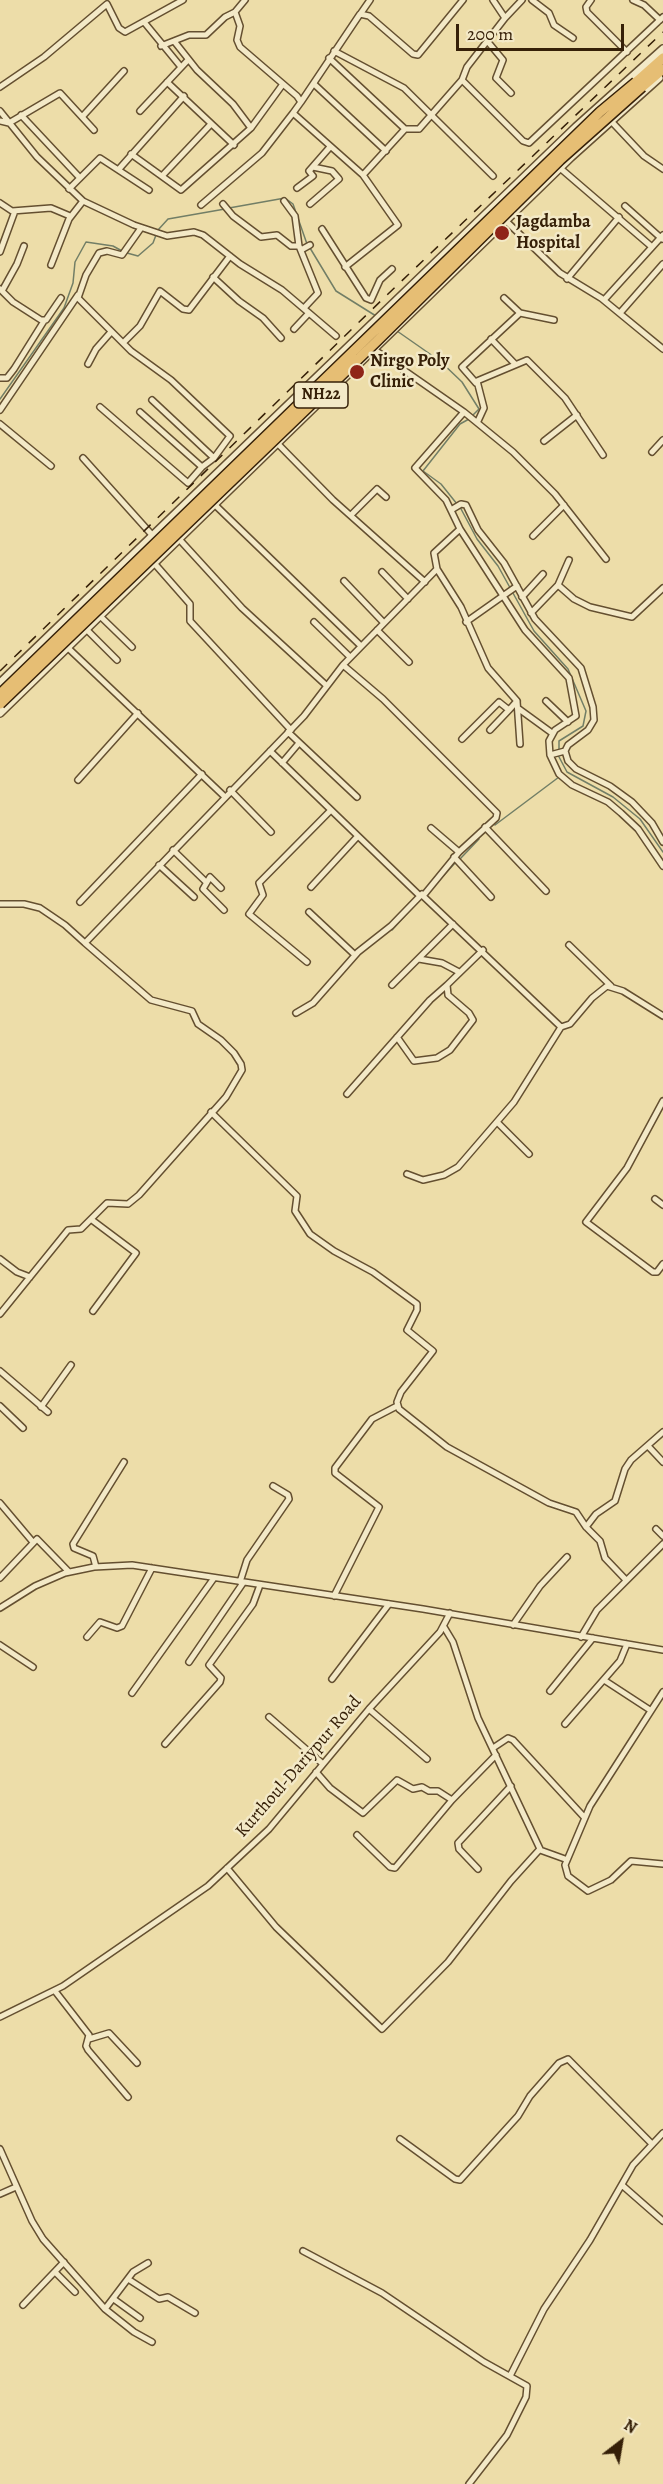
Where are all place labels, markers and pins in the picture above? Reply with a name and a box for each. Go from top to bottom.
place label: Jagdamba Hospital [516,212,591,254]
marker: Jagdamba Hospital [493,224,511,242]
place label: Nirgo Poly Clinic [370,351,449,394]
marker: Nirgo Poly Clinic [348,363,366,381]

